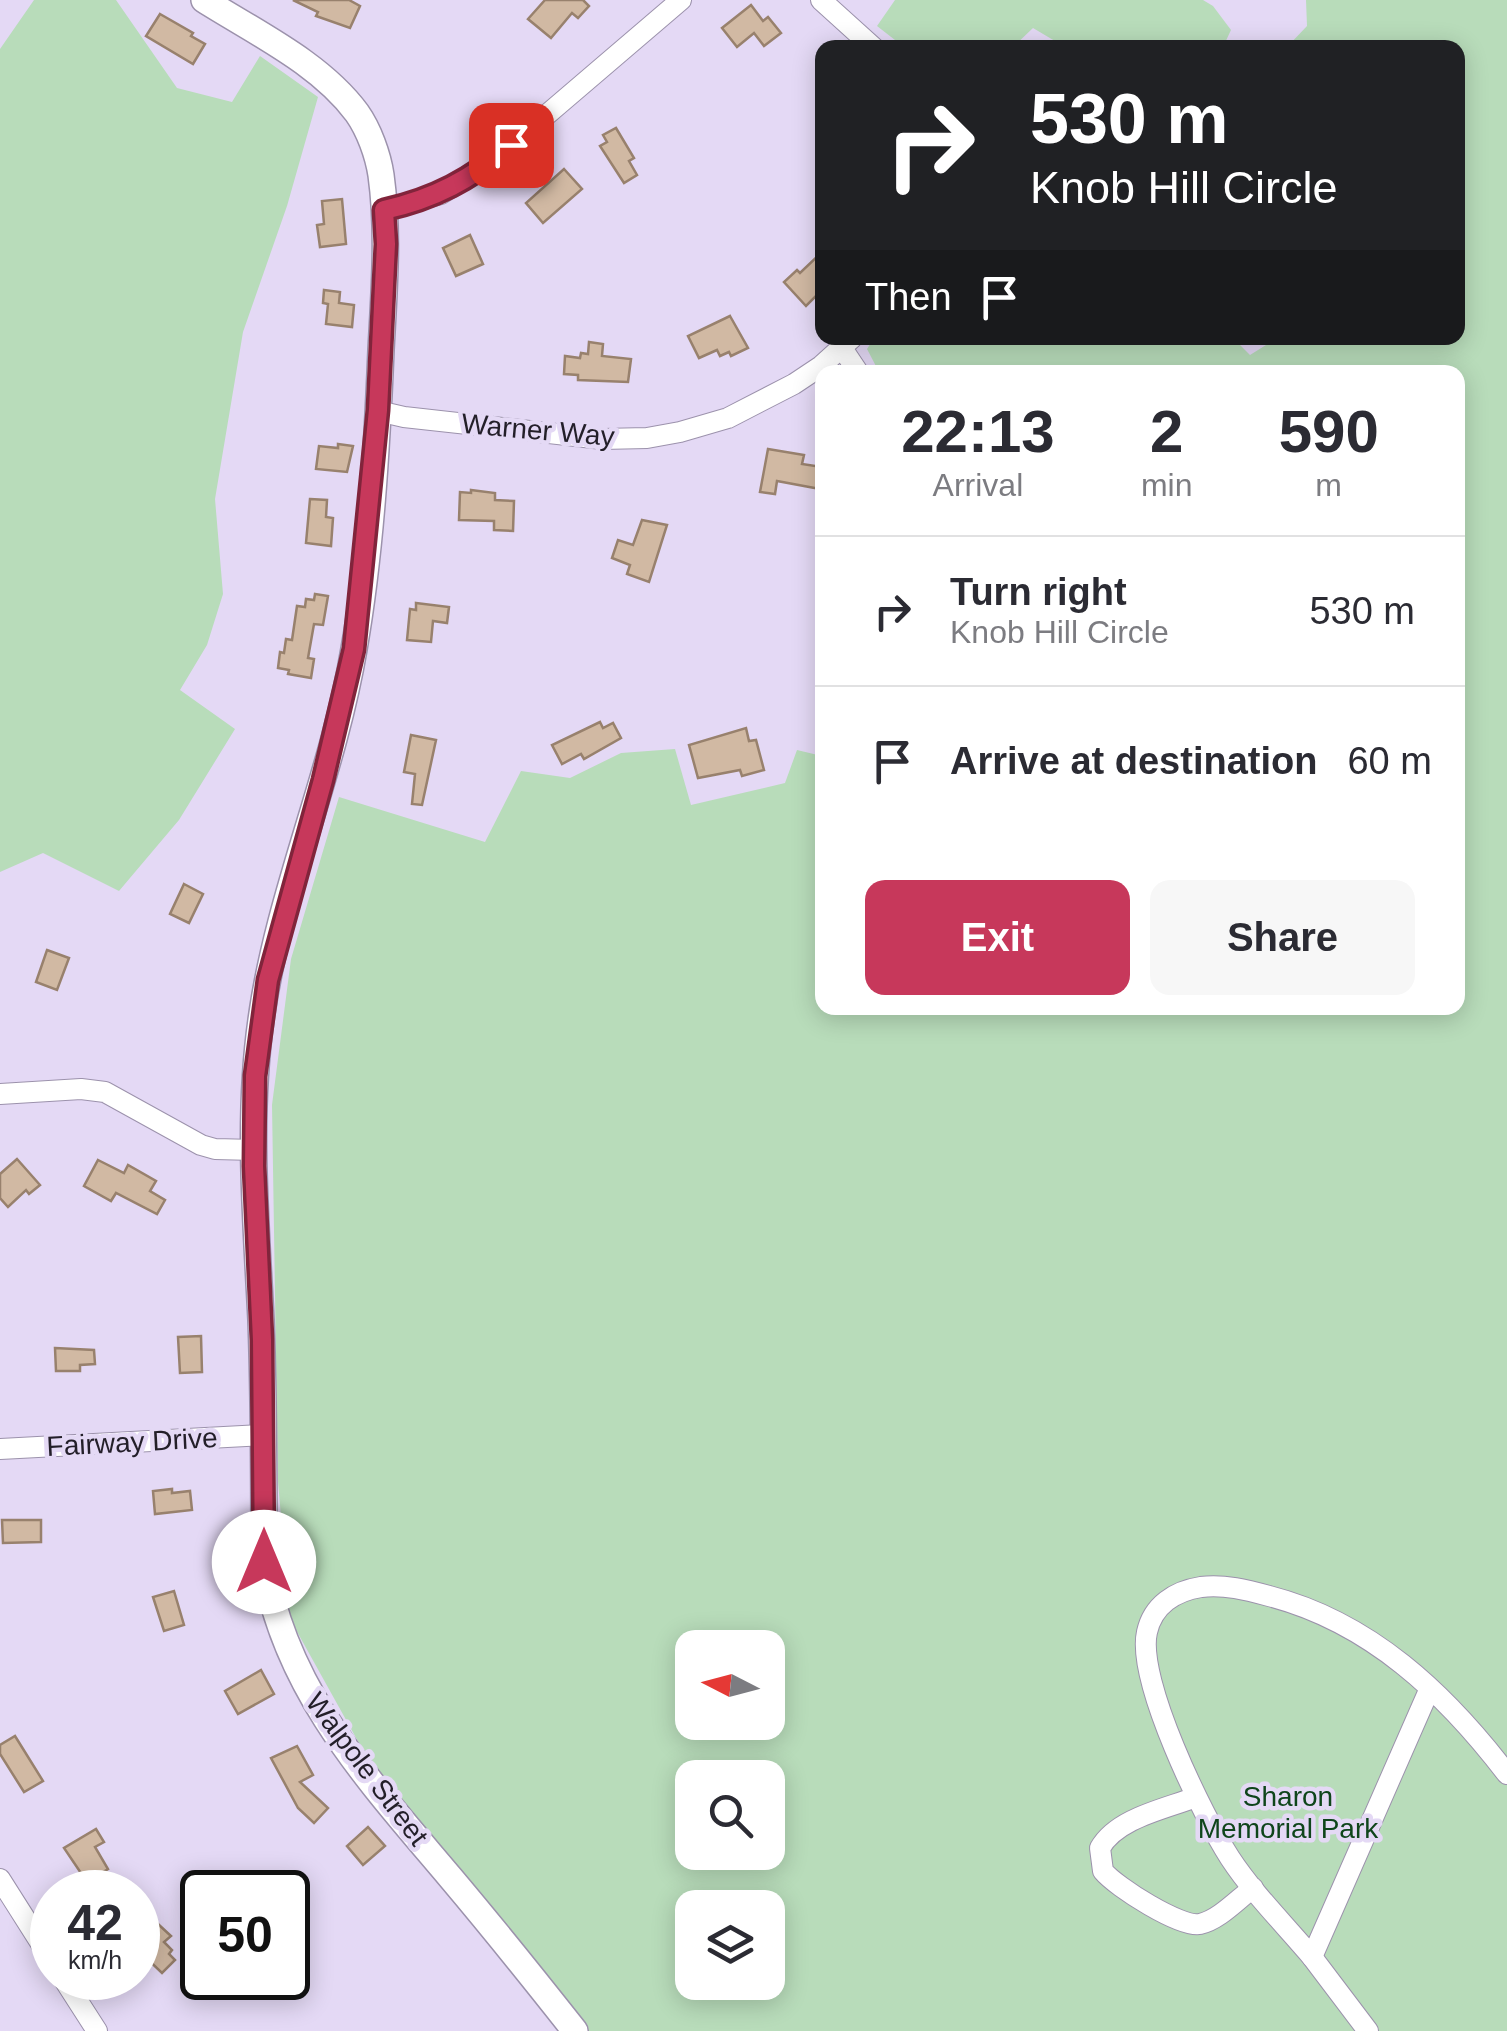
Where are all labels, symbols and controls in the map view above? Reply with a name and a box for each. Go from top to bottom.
icon: right [865,80,995,210]
text: 530 m [1030,80,1228,158]
pin [469,103,554,188]
icon: arrive [484,118,539,173]
text: Knob Hill Circle [1030,162,1338,213]
icon: arrive [972,270,1027,325]
text: Then [865,276,952,318]
text: 22:13 [901,398,1055,465]
text: 2 [1150,398,1183,465]
text: 590 [1279,398,1379,465]
street label: Warner Way [460,408,616,452]
text: Arrival [933,467,1023,503]
text: min [1141,467,1192,503]
text: m [1315,467,1342,503]
text: Turn right [950,571,1127,613]
icon: right [865,584,920,639]
text: 530 m [1309,590,1415,632]
text: Knob Hill Circle [950,614,1169,650]
icon: arrive [865,734,920,789]
text: Arrive at destination [950,740,1317,782]
text: 60 m [1347,740,1432,782]
button: Exit [865,880,1130,995]
button: Share [1150,880,1415,995]
street label: Fairway Drive [46,1422,218,1462]
position arrow [212,1510,316,1614]
north arrow [675,1630,785,1740]
map controls [675,1630,785,2000]
street label: Walpole Street [300,1687,434,1851]
button: search [675,1760,785,1870]
park label: Sharon Memorial Park [1198,1781,1379,1844]
speed limit sign: 50 [180,1870,310,2000]
button: layers [675,1890,785,2000]
text: 42 [67,1895,123,1951]
text: km/h [68,1946,122,1974]

